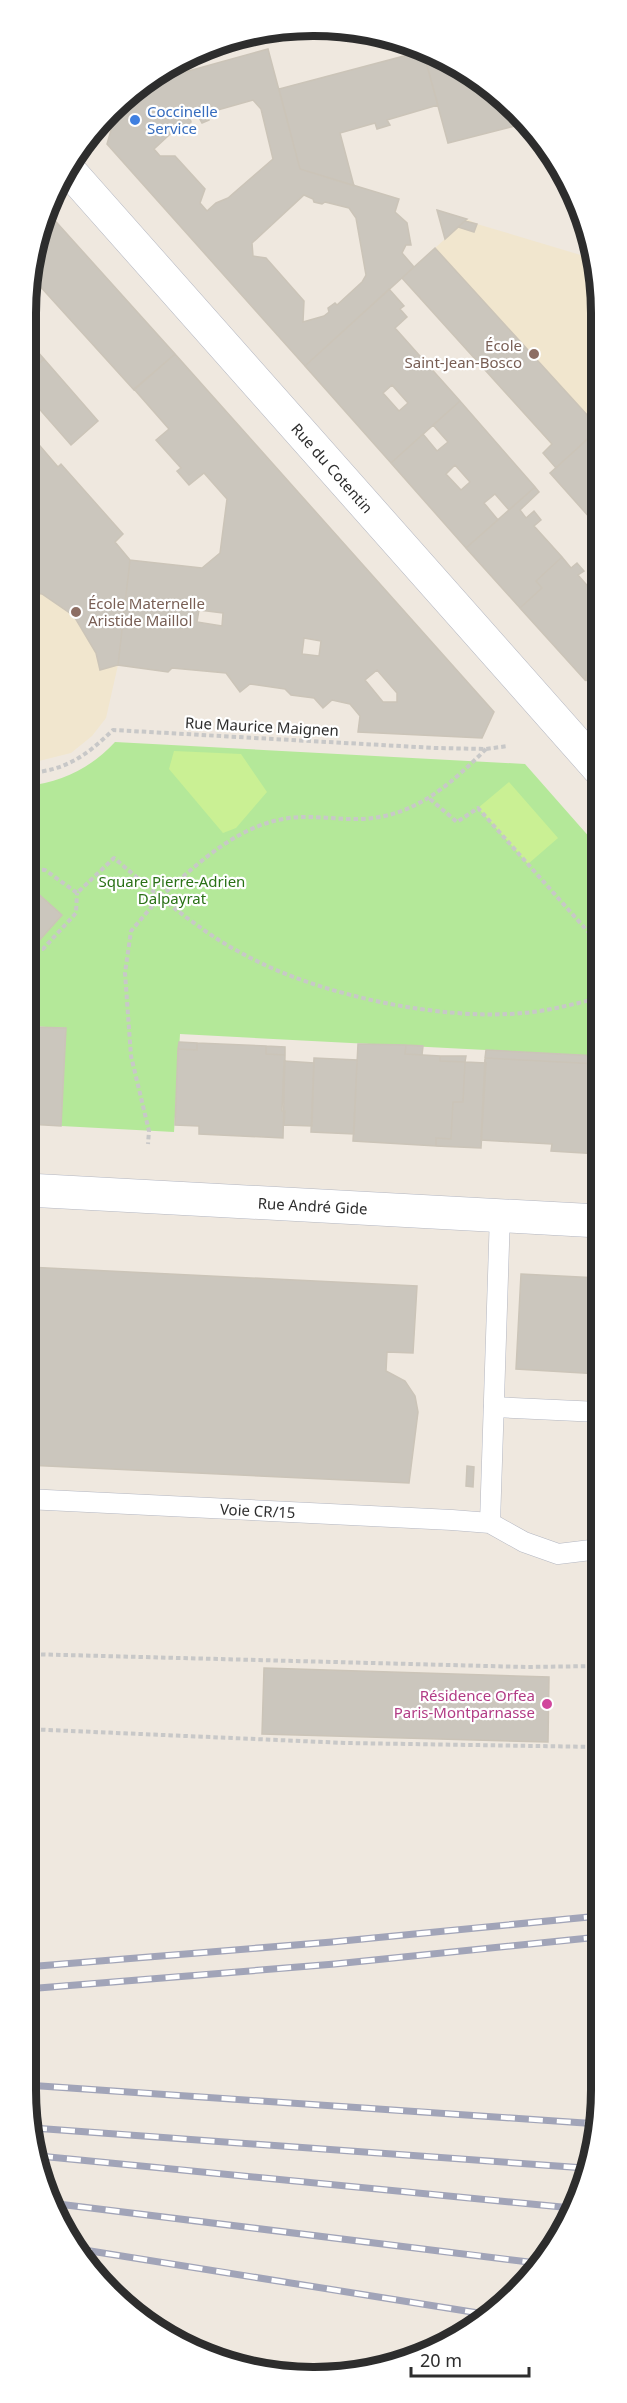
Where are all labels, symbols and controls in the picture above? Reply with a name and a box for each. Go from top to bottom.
place label: Coccinelle Service [147,101,218,138]
marker: Coccinelle Service [128,113,142,127]
place label: École Saint-Jean-Bosco [405,335,522,372]
marker: École Saint-Jean-Bosco [527,347,541,361]
street label: Rue du Cotentin [287,419,378,517]
place label: École Maternelle Aristide Maillol [88,593,205,630]
marker: École Maternelle Aristide Maillol [69,605,83,619]
street label: Rue Maurice Maignen [185,712,339,740]
park label: Square Pierre-Adrien Dalpayrat [99,871,245,908]
street label: Rue André Gide [257,1193,368,1218]
street label: Voie CR/15 [219,1499,296,1522]
place label: Résidence Orfea Paris-Montparnasse [394,1685,535,1722]
marker: Résidence Orfea Paris-Montparnasse [540,1697,554,1711]
scale bar [411,2340,530,2378]
text: 20 m [420,2348,462,2372]

